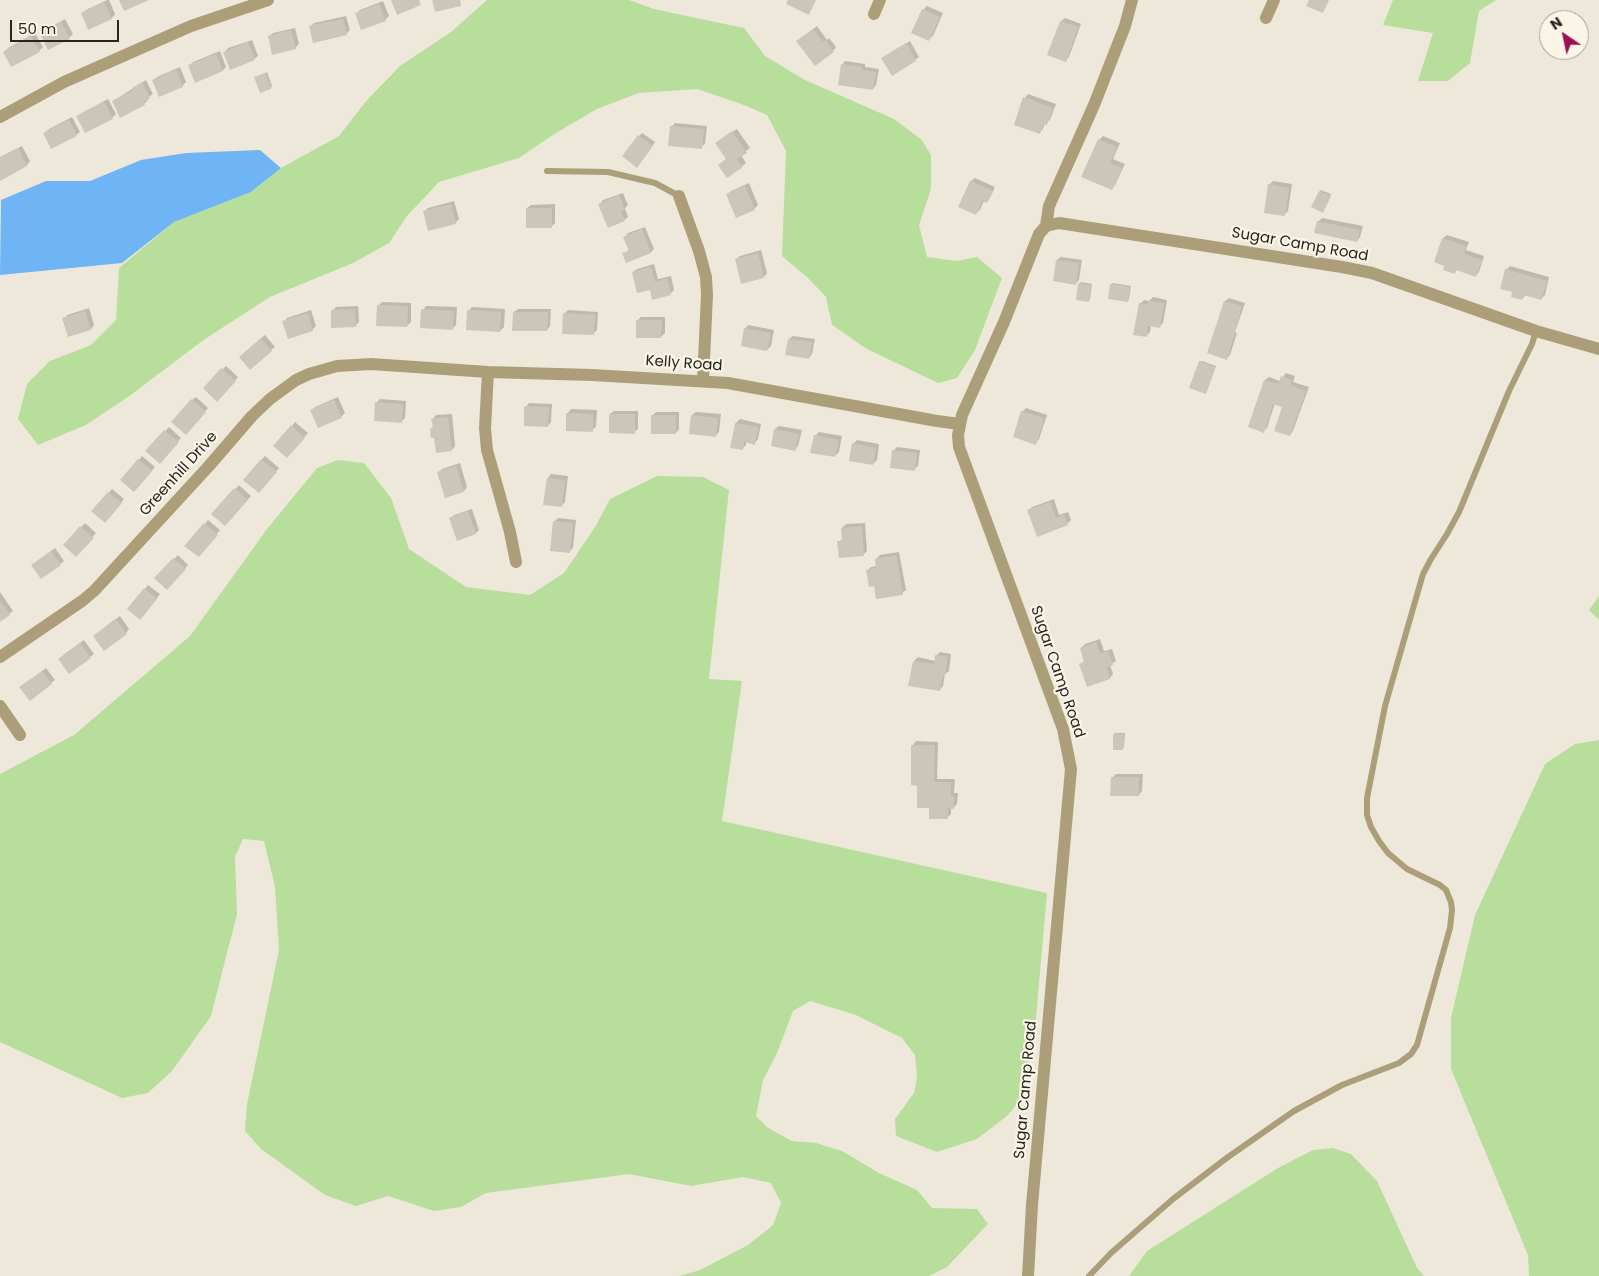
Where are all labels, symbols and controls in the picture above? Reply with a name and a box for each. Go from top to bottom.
scale bar [12,10,121,42]
north arrow [1539,10,1589,60]
text: N [1546,12,1566,35]
text: 50 m [18,18,56,39]
street label: Sugar Camp Road [1230,224,1370,266]
street label: Kelly Road [645,352,723,376]
street label: Greenhill Drive [136,428,222,520]
street label: Sugar Camp Road [1026,604,1088,740]
street label: Sugar Camp Road [1011,1020,1041,1160]

